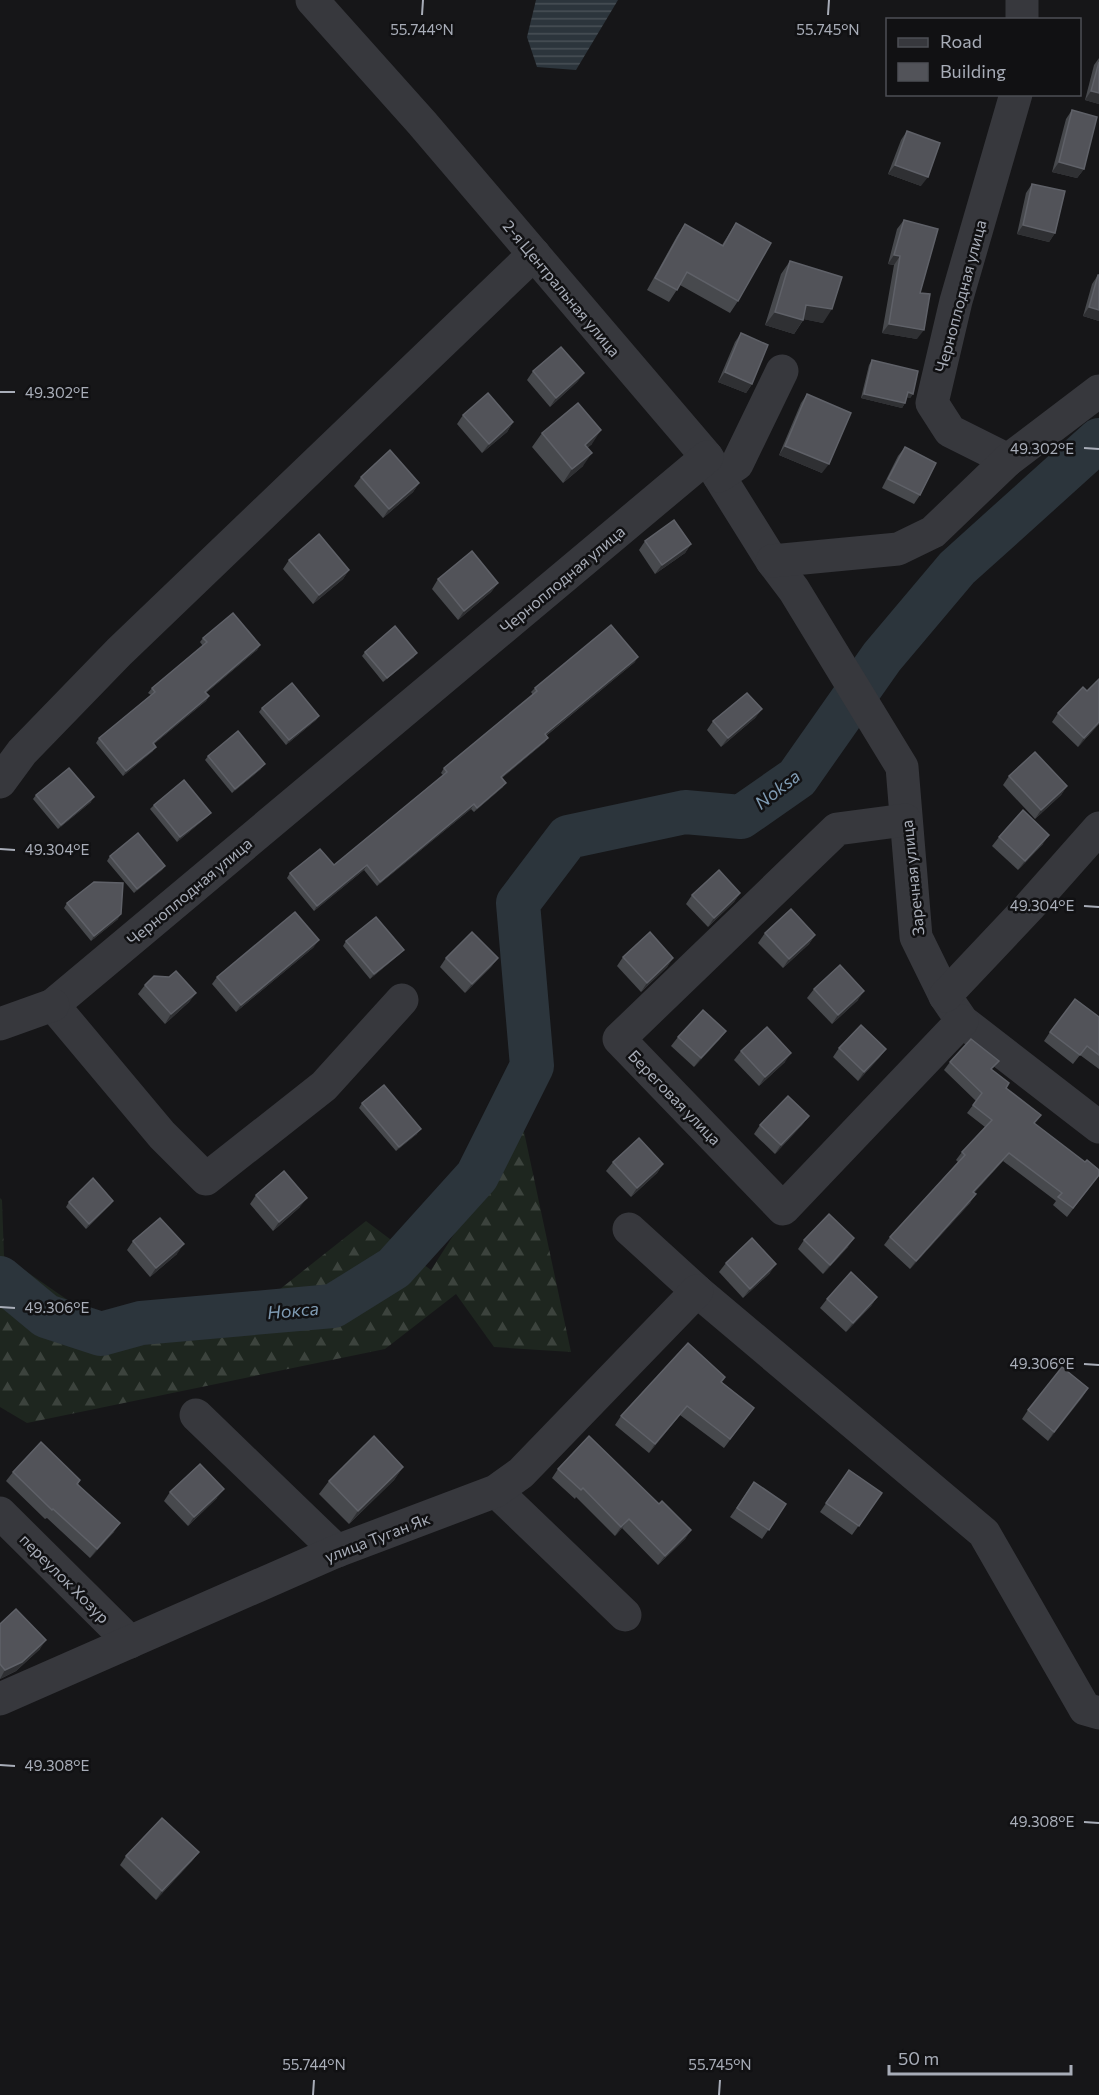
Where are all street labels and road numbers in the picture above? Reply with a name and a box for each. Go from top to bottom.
street label: 2-я Центральная улица [499,216,625,360]
street label: Черноплодная улица [930,218,990,374]
street label: Черноплодная улица [496,521,628,637]
street label: Заречная улица [896,819,928,937]
street label: Черноплодная улица [123,833,255,949]
street label: Береговая улица [625,1046,725,1148]
street label: улица Туган Як [322,1508,433,1566]
street label: переулок Хозур [16,1529,114,1627]

